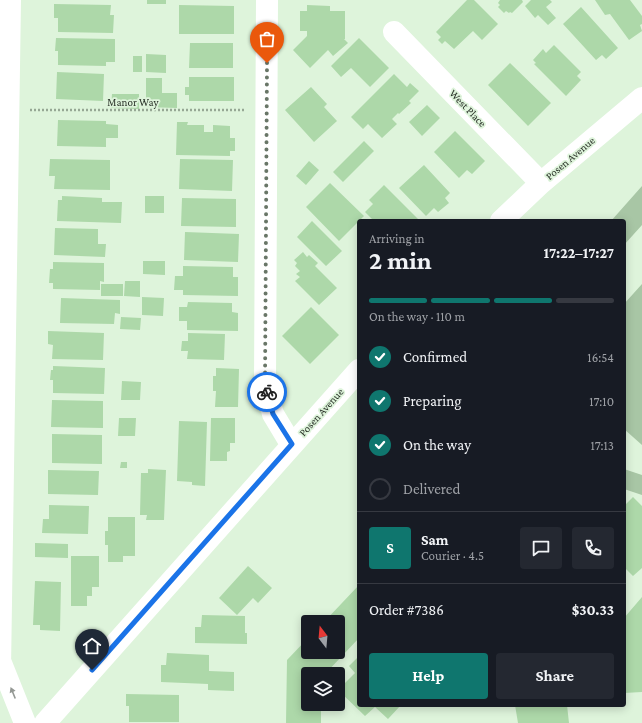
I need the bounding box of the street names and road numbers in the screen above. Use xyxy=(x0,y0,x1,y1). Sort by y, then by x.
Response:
street label: West Place xyxy=(447,87,489,129)
street label: Manor Way xyxy=(107,96,160,109)
street label: Posen Avenue xyxy=(543,134,597,182)
street label: Posen Avenue xyxy=(296,385,346,438)

